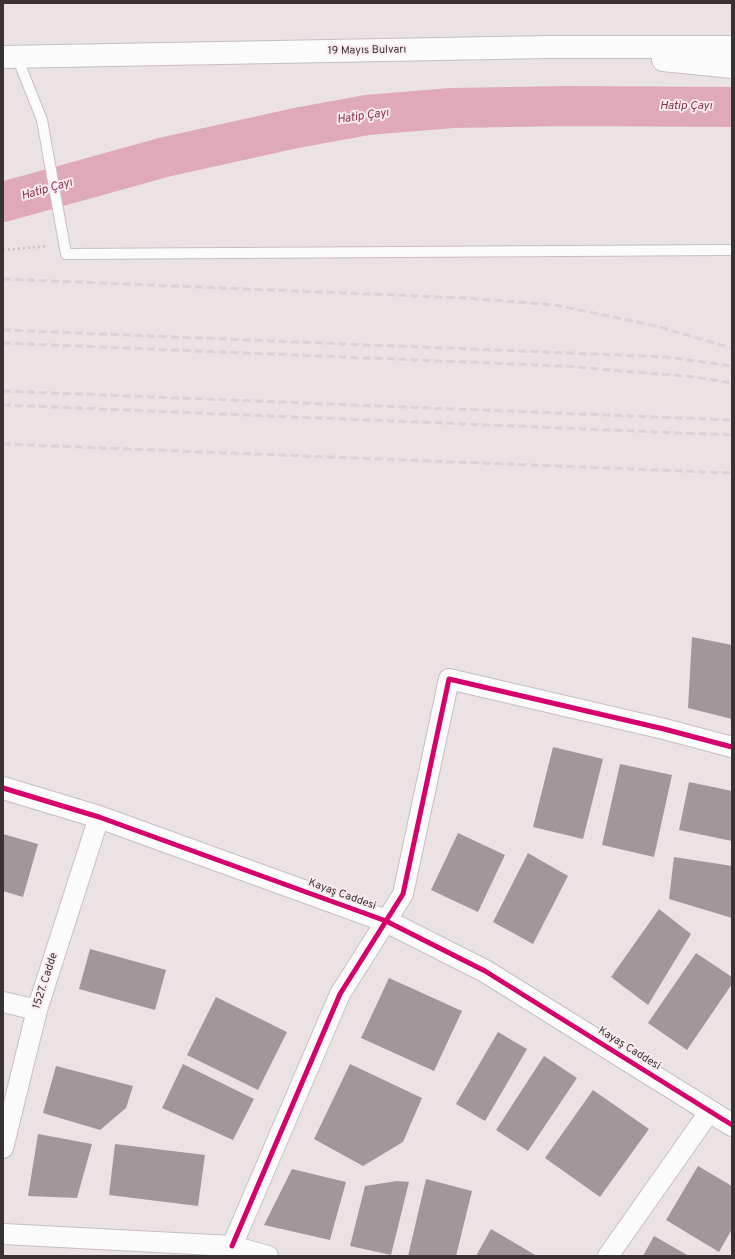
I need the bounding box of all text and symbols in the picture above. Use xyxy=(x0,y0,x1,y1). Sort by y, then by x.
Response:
street label: 19 Mayıs Bulvarı xyxy=(328,44,406,58)
water label: Hatip Çayı xyxy=(660,100,712,114)
water label: Hatip Çayı xyxy=(336,106,390,128)
water label: Hatip Çayı xyxy=(20,176,74,204)
street label: Kayaş Caddesi xyxy=(306,877,378,913)
street label: 1527. Cadde xyxy=(31,951,61,1011)
street label: Kayaş Caddesi xyxy=(595,1025,663,1073)

